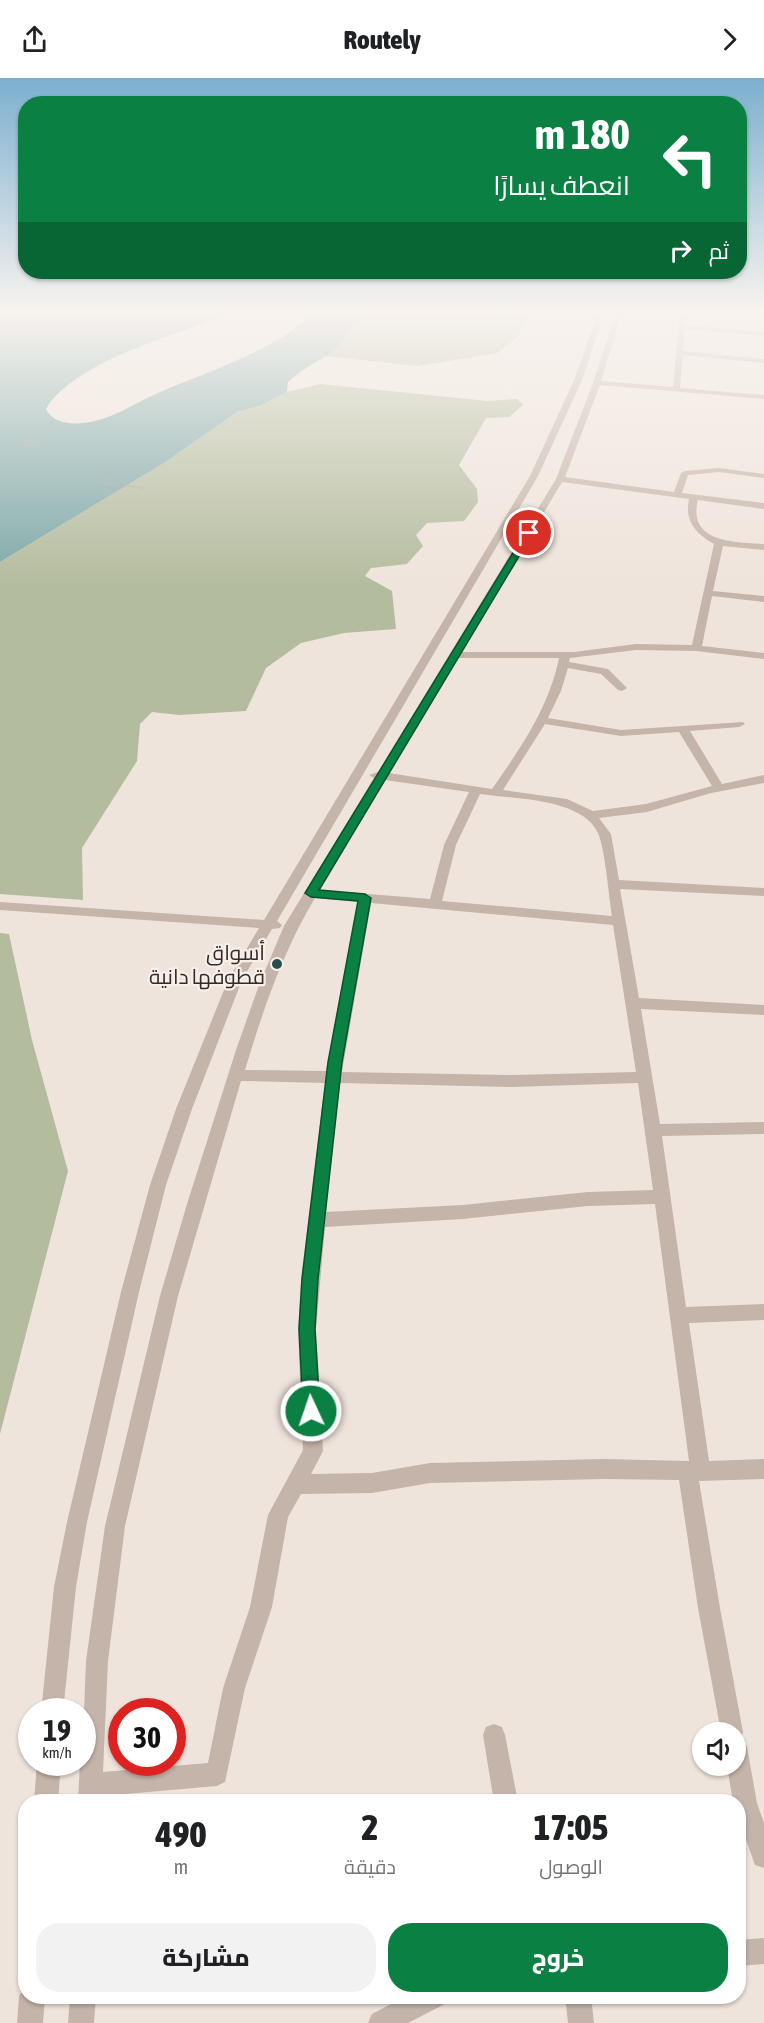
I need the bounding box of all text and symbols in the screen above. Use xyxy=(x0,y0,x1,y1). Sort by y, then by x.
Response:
icon: share xyxy=(18,23,51,56)
icon: forward xyxy=(713,23,746,56)
text: Routely xyxy=(344,24,421,55)
text: 180 m xyxy=(535,110,630,158)
icon: left xyxy=(651,120,729,198)
text: انعطف يسارًا xyxy=(493,170,630,201)
icon: right xyxy=(664,234,697,267)
text: ثم xyxy=(709,238,729,264)
pin xyxy=(503,507,554,558)
icon: arrive xyxy=(512,516,545,549)
place label: أسواق قطوفها دانية xyxy=(149,940,265,990)
marker: أسواق قطوفها دانية xyxy=(270,957,284,971)
position arrow xyxy=(279,1379,343,1443)
speed limit sign: 30 xyxy=(108,1698,186,1776)
text: 19 xyxy=(43,1713,71,1747)
map controls xyxy=(692,1722,746,1776)
button: sound xyxy=(692,1722,746,1776)
text: km/h xyxy=(42,1744,72,1761)
text: 2 xyxy=(362,1806,378,1848)
text: 17:05 xyxy=(534,1806,608,1848)
text: 490 xyxy=(156,1813,206,1855)
text: m xyxy=(174,1855,188,1878)
text: دقيقة xyxy=(344,1855,396,1878)
text: الوصول xyxy=(539,1855,603,1878)
button: مشاركة xyxy=(36,1923,376,1992)
button: خروج xyxy=(388,1923,728,1992)

